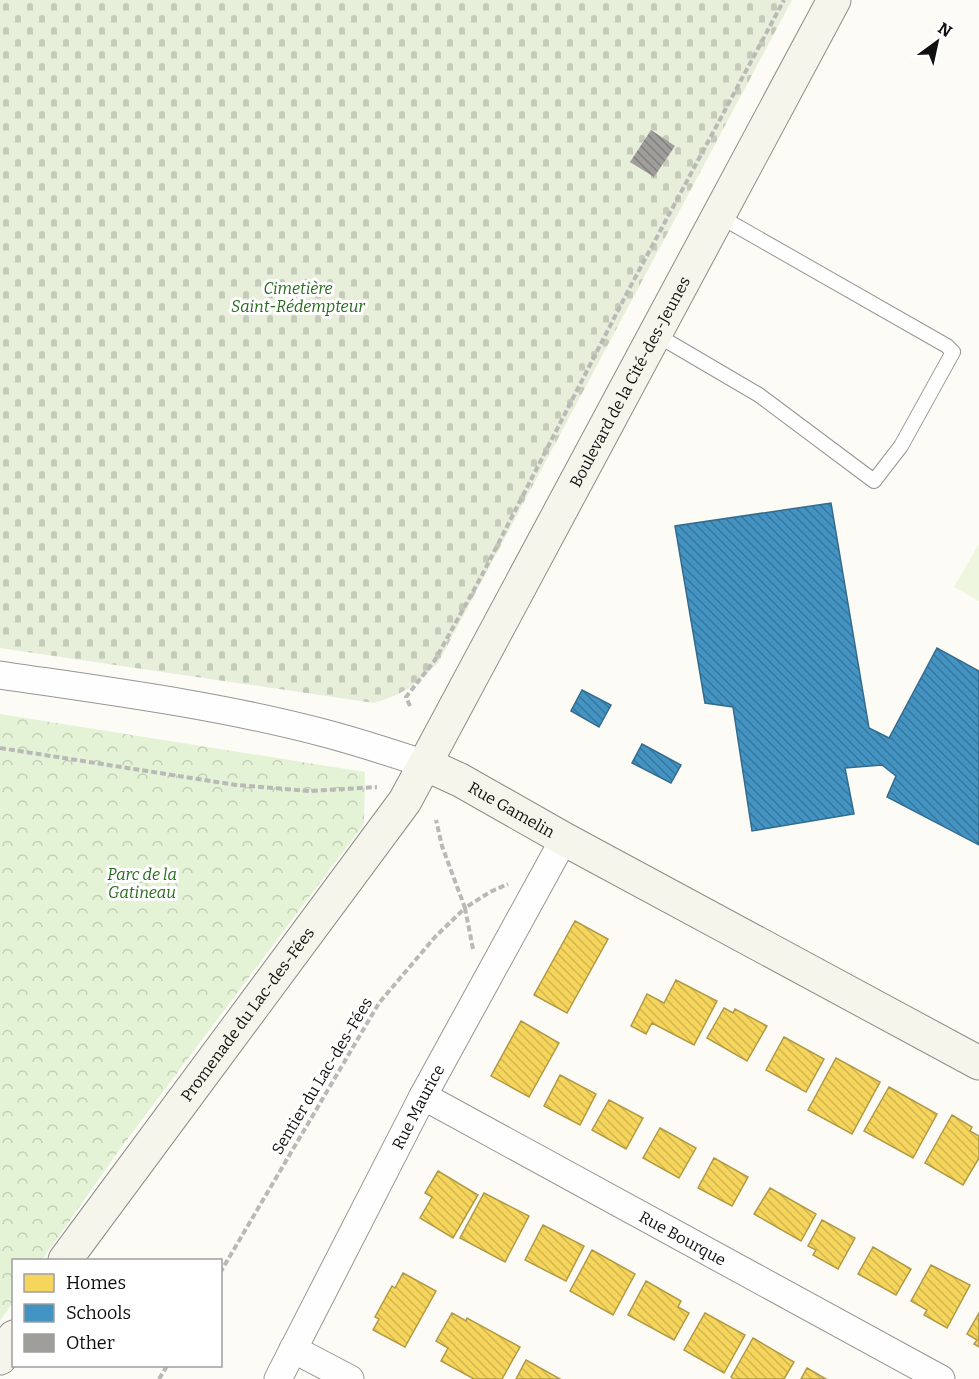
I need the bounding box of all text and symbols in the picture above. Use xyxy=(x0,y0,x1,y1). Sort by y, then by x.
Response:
north arrow xyxy=(907,12,967,72)
text: N xyxy=(935,19,955,41)
street label: Boulevard de la Cité-des-Jeunes xyxy=(565,273,694,490)
park label: Cimetière Saint-Rédempteur xyxy=(231,279,366,316)
street label: Rue Gamelin xyxy=(465,777,558,841)
park label: Parc de la Gatineau xyxy=(107,865,177,902)
street label: Promenade du Lac-des-Fées xyxy=(177,923,318,1105)
street label: Sentier du Lac-des-Fées xyxy=(268,994,376,1158)
street label: Rue Maurice xyxy=(388,1061,448,1152)
street label: Rue Bourque xyxy=(636,1207,729,1269)
legend xyxy=(12,1259,222,1367)
text: Homes xyxy=(66,1272,126,1294)
text: Schools xyxy=(66,1302,131,1324)
text: Other xyxy=(66,1332,115,1354)

